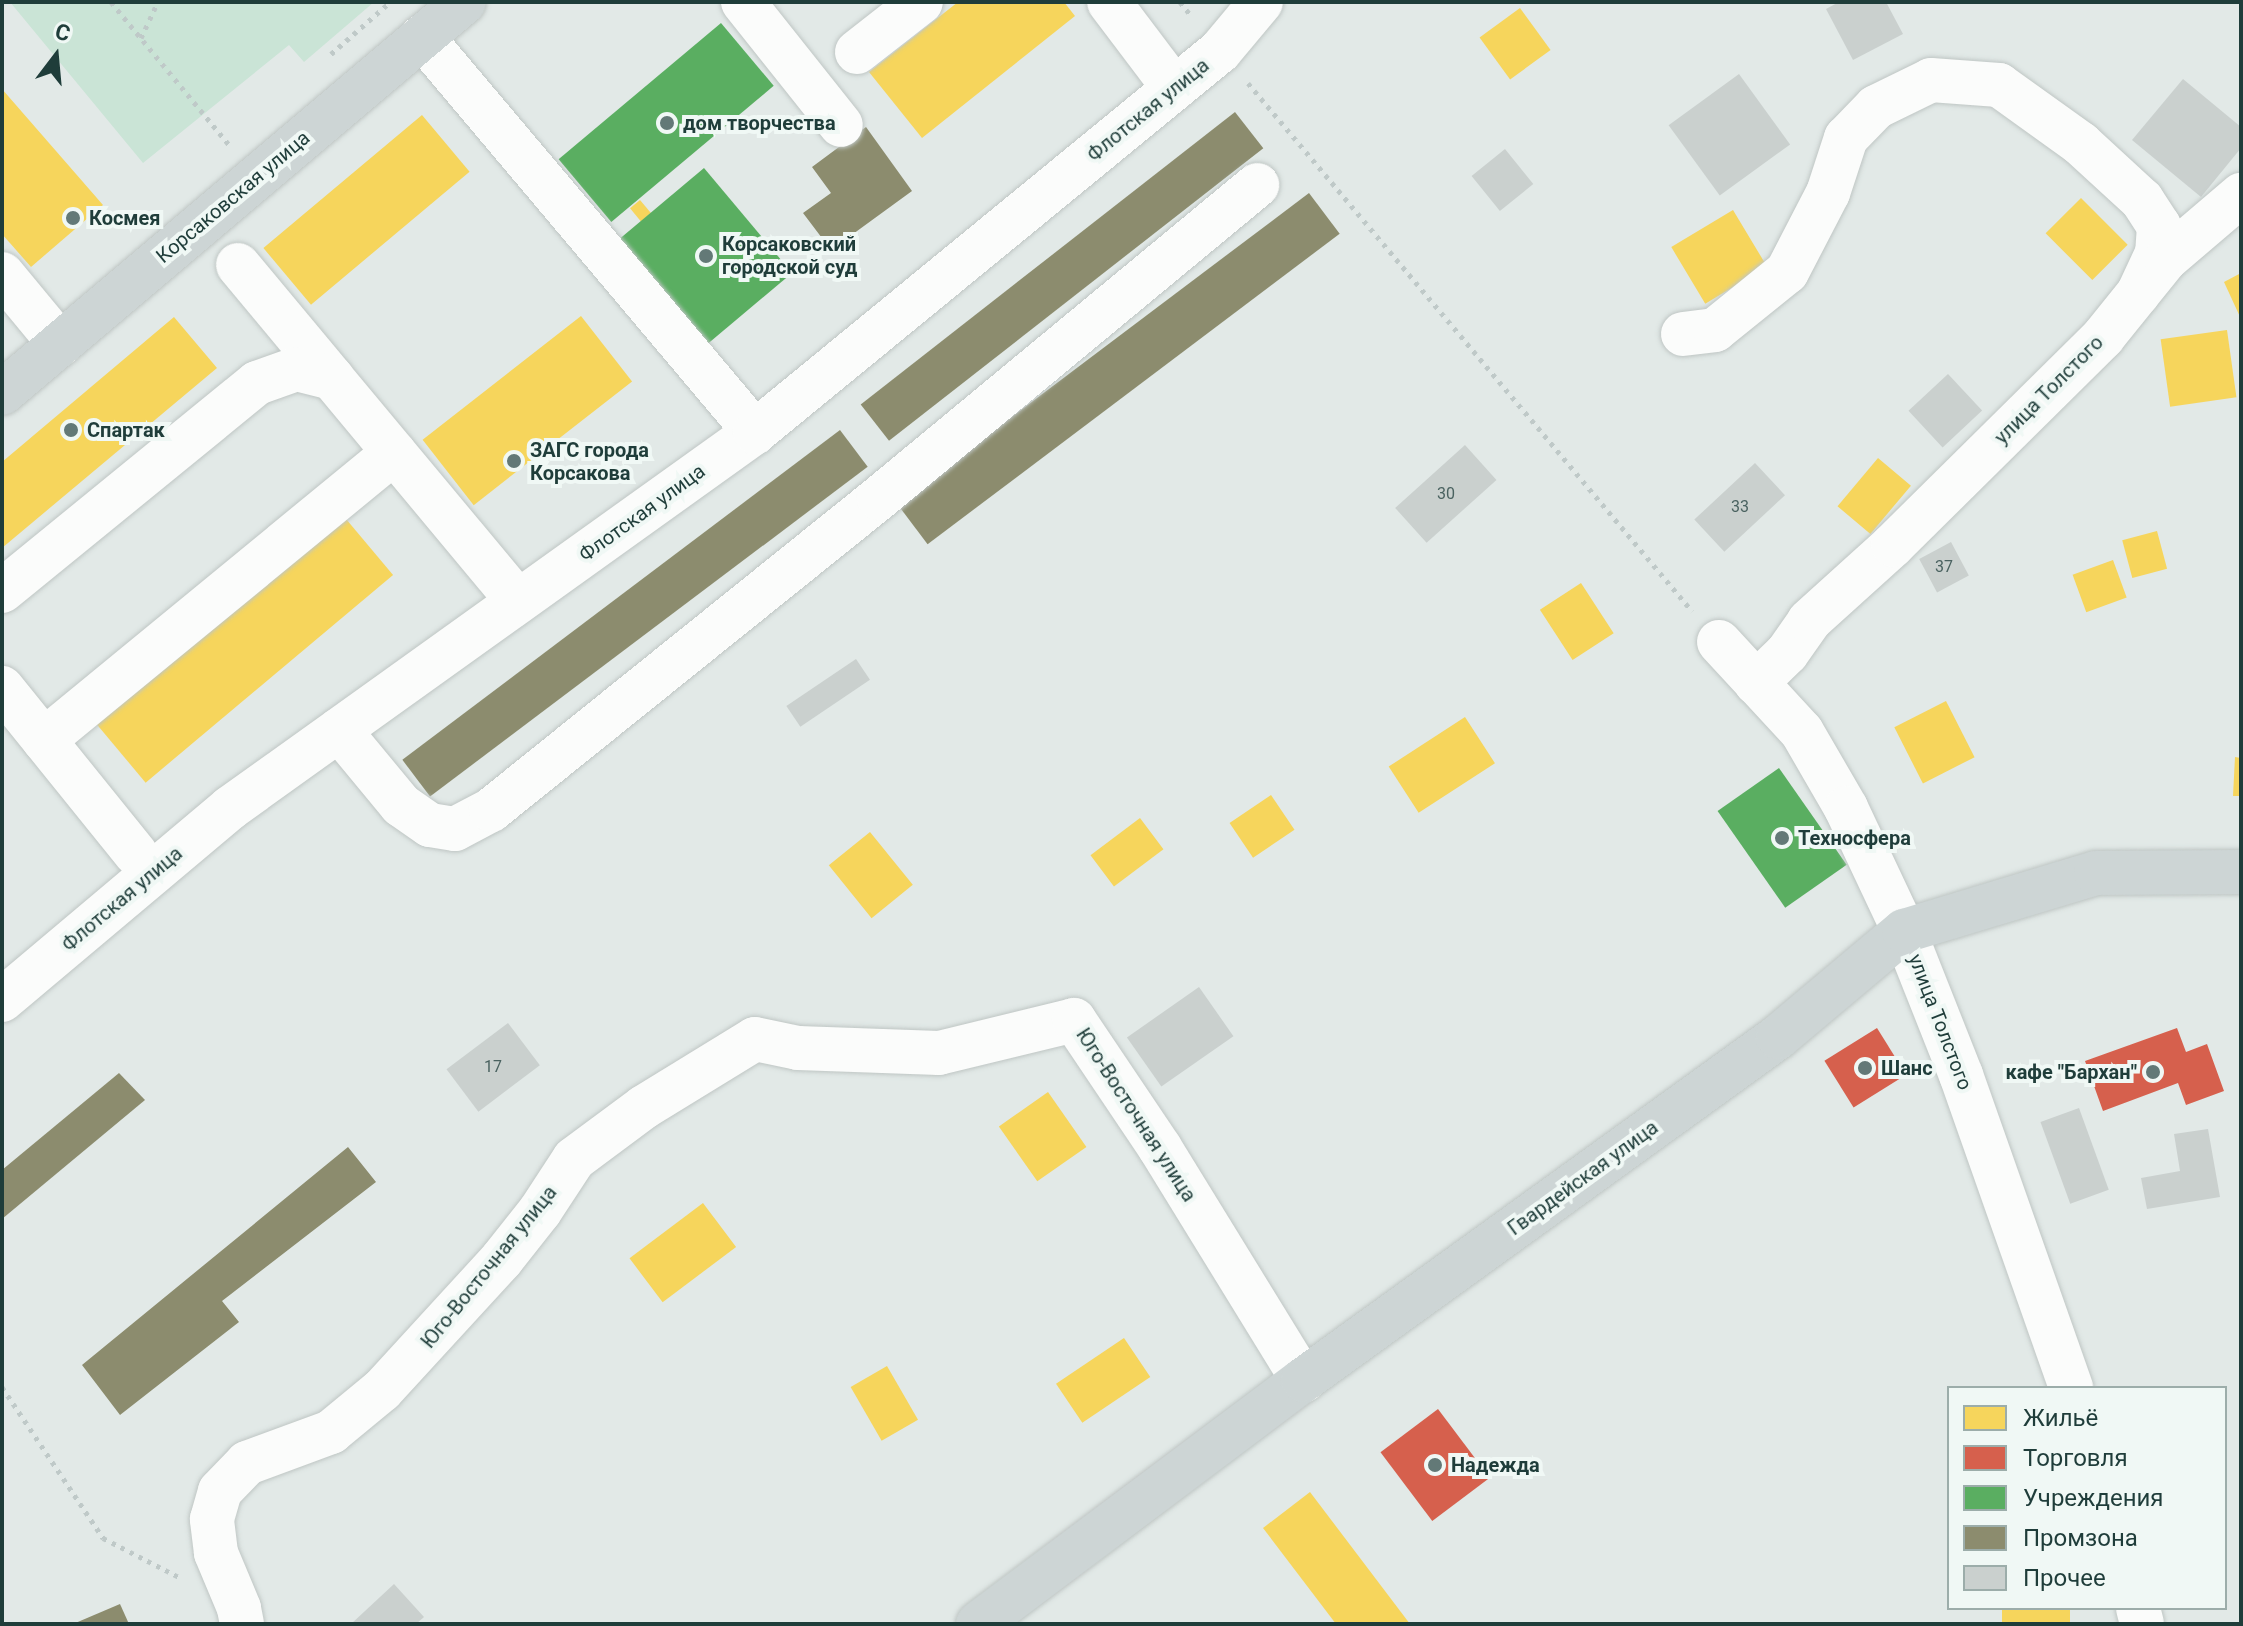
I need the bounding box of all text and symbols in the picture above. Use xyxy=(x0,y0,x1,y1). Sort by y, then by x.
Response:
north arrow xyxy=(16,16,96,96)
text: С xyxy=(52,18,73,46)
street label: Флотская улица xyxy=(1082,53,1214,167)
place label: дом творчества xyxy=(683,111,836,135)
marker: дом творчества xyxy=(658,114,676,132)
street label: Корсаковская улица xyxy=(151,126,315,268)
place label: Космея xyxy=(89,206,161,230)
marker: Космея xyxy=(64,209,82,227)
place label: Корсаковский городской суд xyxy=(722,232,857,279)
marker: Корсаковский городской суд xyxy=(697,247,715,265)
street label: улица Толстого xyxy=(1989,330,2109,450)
place label: Спартак xyxy=(87,418,165,442)
marker: Спартак xyxy=(62,421,80,439)
place label: ЗАГС города Корсакова xyxy=(530,438,649,485)
marker: ЗАГС города Корсакова xyxy=(505,452,523,470)
street label: Флотская улица xyxy=(574,459,710,567)
house number: 30 xyxy=(1437,484,1455,504)
house number: 33 xyxy=(1731,497,1749,517)
house number: 37 xyxy=(1935,557,1953,577)
place label: Техносфера xyxy=(1798,826,1911,850)
marker: Техносфера xyxy=(1773,829,1791,847)
street label: Флотская улица xyxy=(57,842,187,956)
street label: улица Толстого xyxy=(1903,950,1977,1094)
street label: Юго-Восточная улица xyxy=(1071,1024,1201,1206)
place label: Шанс xyxy=(1881,1056,1933,1080)
house number: 17 xyxy=(484,1057,502,1077)
marker: Шанс xyxy=(1856,1059,1874,1077)
place label: кафе "Бархан" xyxy=(2005,1060,2137,1084)
marker: кафе "Бархан" xyxy=(2144,1063,2162,1081)
street label: Гвардейская улица xyxy=(1503,1115,1663,1241)
street label: Юго-Восточная улица xyxy=(416,1181,562,1353)
legend xyxy=(1947,1386,2227,1610)
text: Жильё xyxy=(2023,1404,2098,1432)
text: Торговля xyxy=(2023,1444,2128,1472)
place label: Надежда xyxy=(1451,1453,1540,1477)
marker: Надежда xyxy=(1426,1456,1444,1474)
text: Учреждения xyxy=(2023,1484,2164,1512)
text: Промзона xyxy=(2023,1524,2138,1552)
text: Прочее xyxy=(2023,1564,2106,1592)

